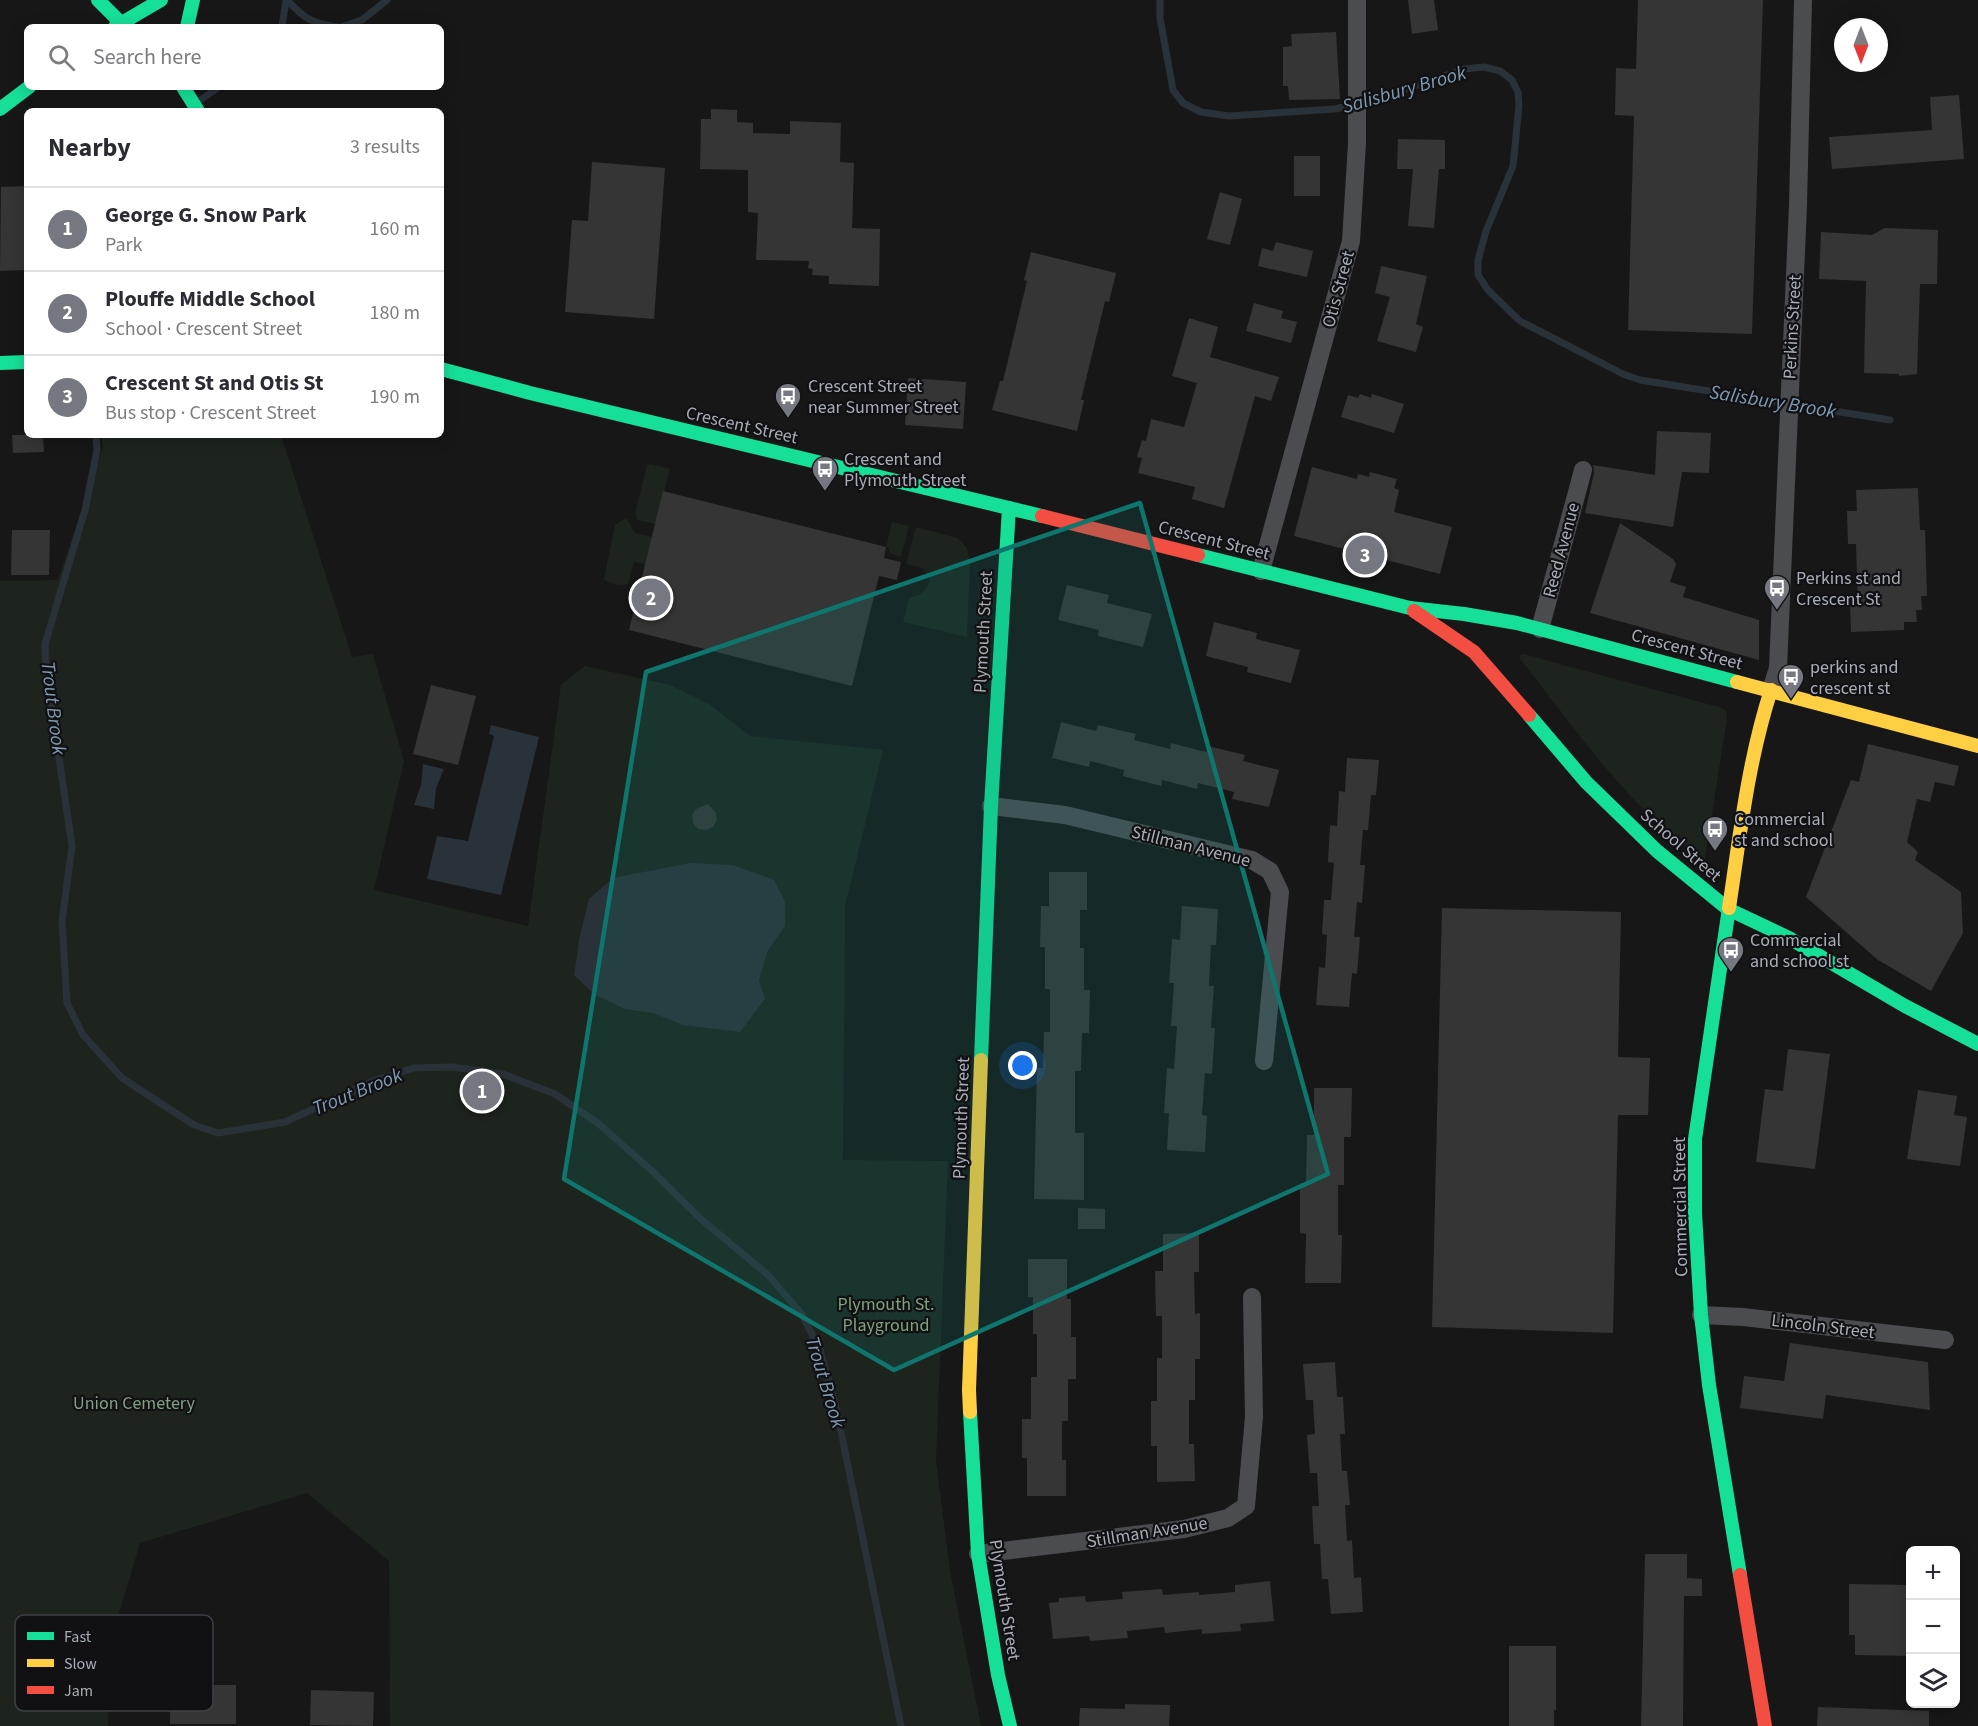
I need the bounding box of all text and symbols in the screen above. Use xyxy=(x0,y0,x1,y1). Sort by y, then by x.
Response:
north arrow xyxy=(1834,18,1888,72)
search box xyxy=(24,24,444,90)
icon: search xyxy=(45,41,78,74)
text: Search here xyxy=(93,41,201,73)
water label: Salisbury Brook xyxy=(1339,59,1470,121)
text: Nearby xyxy=(48,129,131,166)
text: 3 results xyxy=(350,133,420,161)
text: George G. Snow Park xyxy=(105,199,306,231)
text: 1 xyxy=(62,215,73,243)
text: 160 m xyxy=(370,215,420,243)
text: Park xyxy=(105,231,142,259)
street label: Otis Street xyxy=(1316,248,1361,330)
street label: Perkins Street xyxy=(1777,274,1808,380)
text: Plouffe Middle School xyxy=(105,283,315,315)
text: 2 xyxy=(62,299,73,327)
text: 180 m xyxy=(370,299,420,327)
text: School · Crescent Street xyxy=(105,315,302,343)
text: Crescent St and Otis St xyxy=(105,367,323,399)
place label: Crescent Street near Summer Street xyxy=(808,374,959,420)
water label: Salisbury Brook xyxy=(1708,378,1839,426)
bus stop icon: Crescent Street near Summer Street xyxy=(773,381,803,419)
text: 3 xyxy=(62,383,73,411)
text: 190 m xyxy=(370,383,420,411)
text: Bus stop · Crescent Street xyxy=(105,399,316,427)
street label: Crescent Street xyxy=(683,400,800,451)
place label: Crescent and Plymouth Street xyxy=(844,447,966,493)
bus stop icon: Crescent and Plymouth Street xyxy=(810,454,840,492)
street label: Reed Avenue xyxy=(1537,500,1586,600)
street label: Crescent Street xyxy=(1155,515,1272,566)
pin: 3 xyxy=(1346,532,1384,578)
place label: Perkins st and Crescent St xyxy=(1796,566,1901,612)
street label: Plymouth Street xyxy=(968,570,999,694)
bus stop icon: Perkins st and Crescent St xyxy=(1762,573,1792,611)
pin: 2 xyxy=(632,576,670,620)
street label: Crescent Street xyxy=(1628,623,1745,676)
place label: perkins and crescent st xyxy=(1810,655,1898,701)
water label: Trout Brook xyxy=(33,659,73,757)
bus stop icon: perkins and crescent st xyxy=(1776,662,1806,700)
street label: School Street xyxy=(1635,803,1727,888)
place label: Commercial st and school xyxy=(1734,807,1833,853)
bus stop icon: Commercial st and school xyxy=(1700,814,1730,852)
street label: Stillman Avenue xyxy=(1129,820,1253,873)
place label: Commercial and school st xyxy=(1750,928,1849,974)
bus stop icon: Commercial and school st xyxy=(1716,935,1746,973)
your location xyxy=(1008,1051,1037,1080)
street label: Plymouth Street xyxy=(947,1057,976,1180)
water label: Trout Brook xyxy=(308,1061,407,1123)
pin: 1 xyxy=(462,1068,502,1114)
street label: Commercial Street xyxy=(1667,1137,1694,1277)
park label: Plymouth St. Playground xyxy=(838,1292,935,1338)
street label: Lincoln Street xyxy=(1770,1308,1876,1345)
water label: Trout Brook xyxy=(798,1333,852,1432)
park label: Union Cemetery xyxy=(73,1391,196,1416)
street label: Stillman Avenue xyxy=(1085,1511,1209,1554)
street label: Plymouth Street xyxy=(983,1538,1026,1662)
map controls xyxy=(1906,1546,1960,1708)
button: + xyxy=(1906,1546,1960,1600)
button: − xyxy=(1906,1600,1960,1654)
legend xyxy=(15,1615,213,1711)
text: Fast xyxy=(64,1626,92,1648)
text: Slow xyxy=(64,1653,97,1675)
button: layers xyxy=(1906,1654,1960,1708)
text: Jam xyxy=(64,1680,93,1702)

